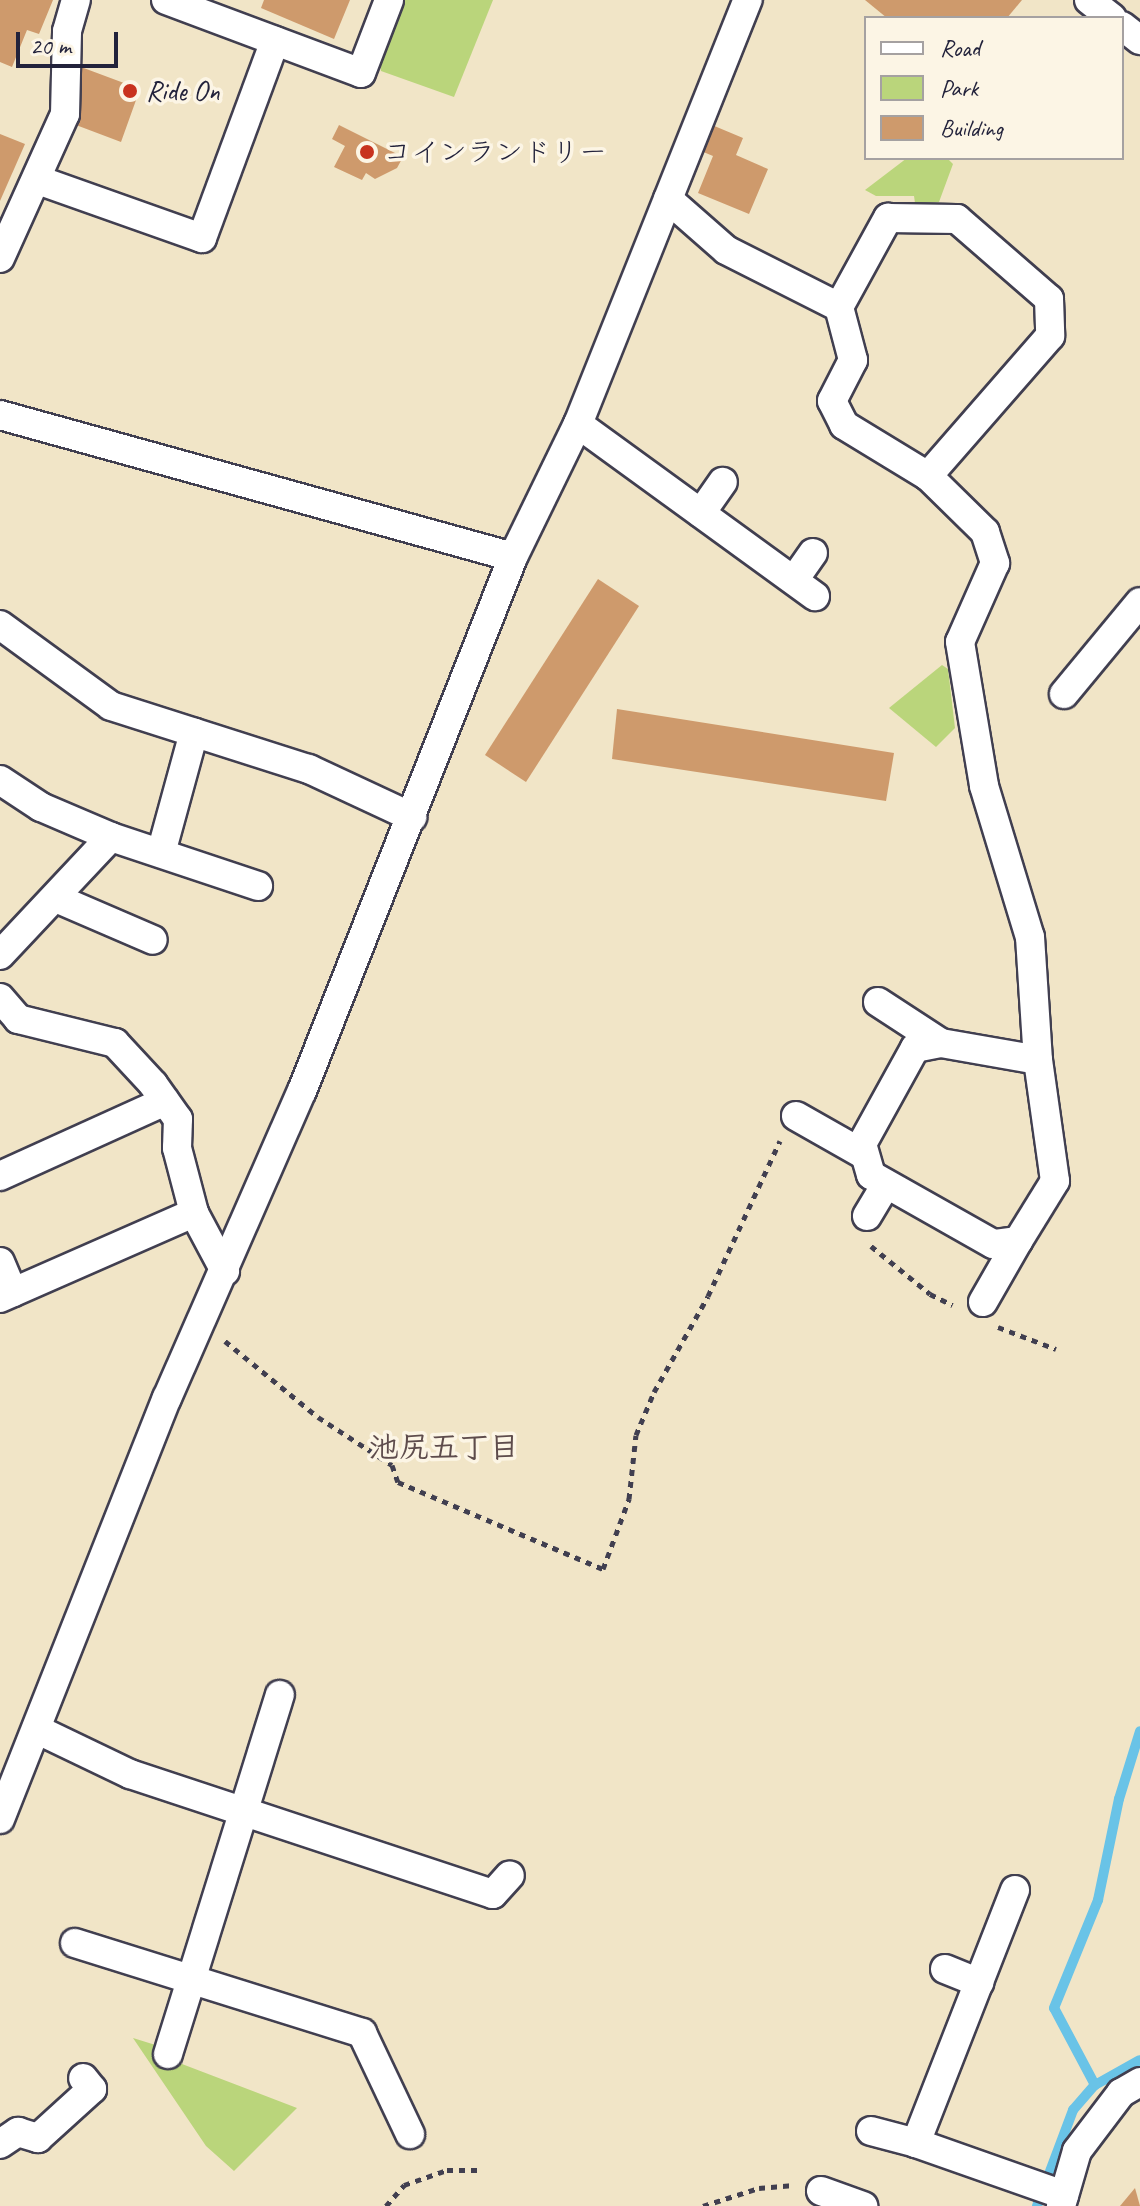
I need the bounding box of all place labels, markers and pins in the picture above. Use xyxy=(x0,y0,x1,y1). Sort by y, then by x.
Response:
place label: Ride On xyxy=(146,74,220,108)
marker: Ride On xyxy=(121,82,139,100)
place label: コインランドリー xyxy=(383,135,607,169)
marker: コインランドリー xyxy=(358,143,376,161)

